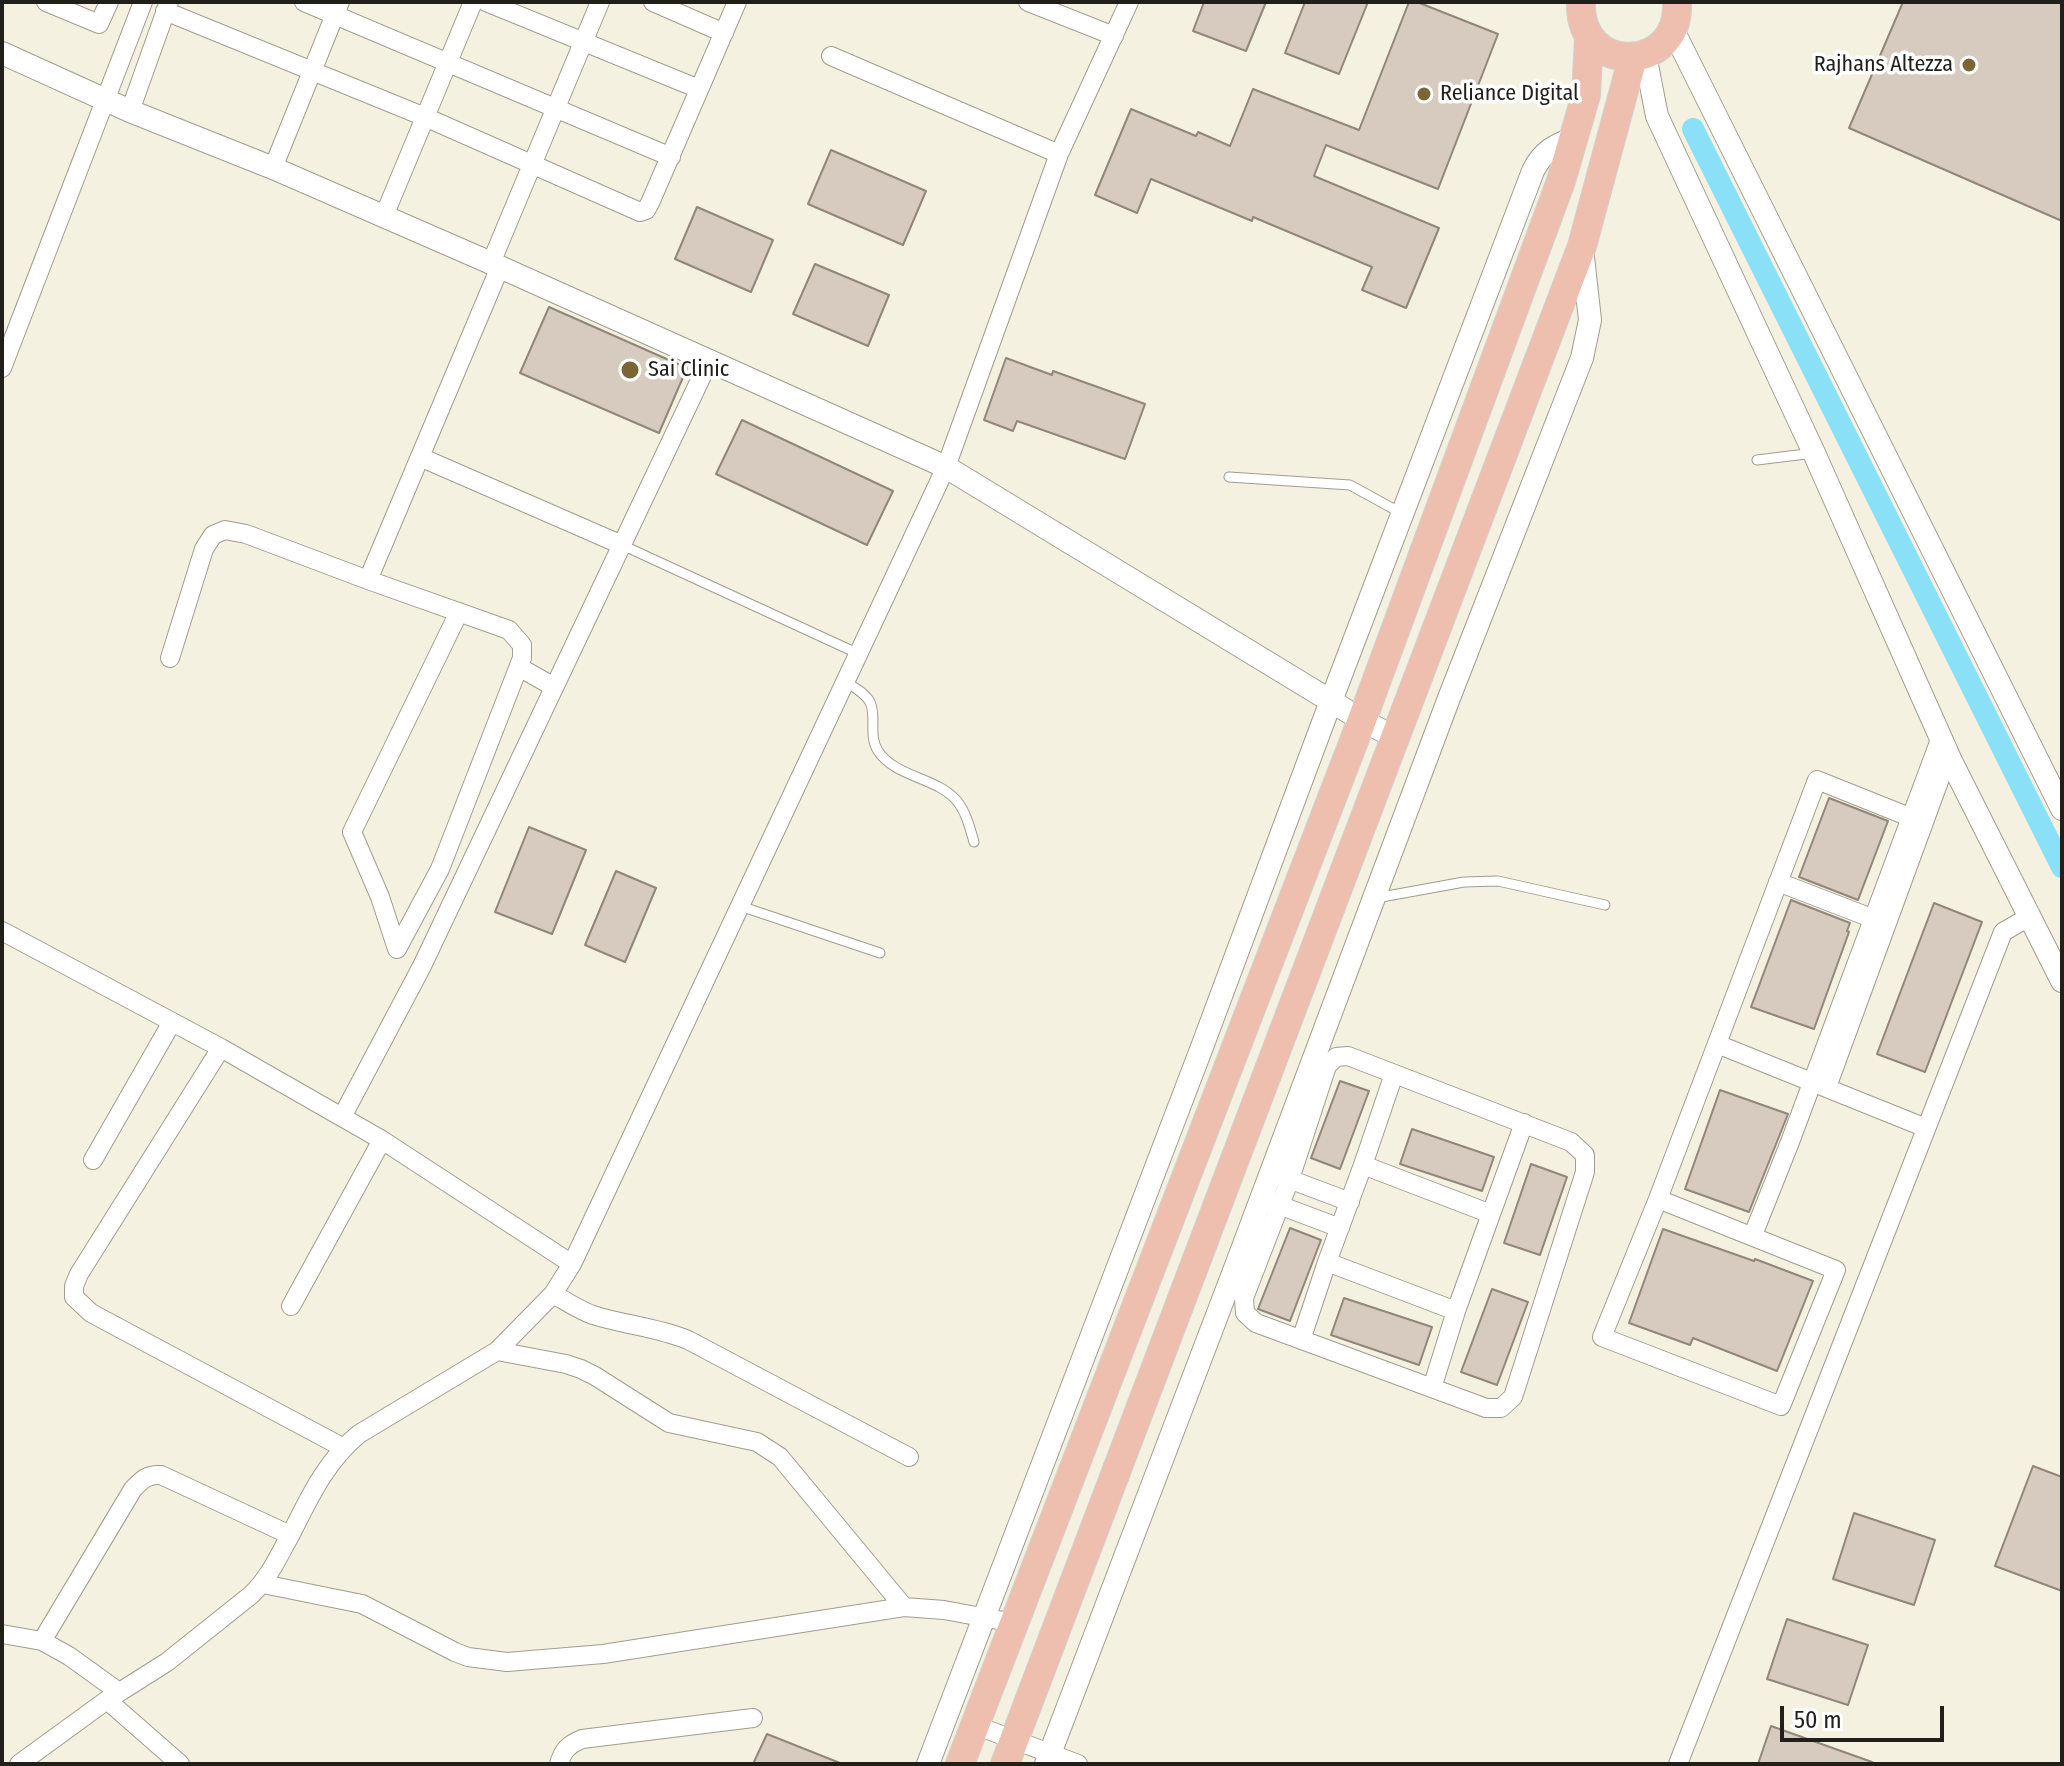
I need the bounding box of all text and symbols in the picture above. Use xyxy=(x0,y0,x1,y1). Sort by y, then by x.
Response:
place label: Rajhans Altezza xyxy=(1814,52,1953,78)
marker: Rajhans Altezza xyxy=(1960,56,1978,74)
place label: Reliance Digital xyxy=(1440,81,1579,107)
marker: Reliance Digital xyxy=(1415,85,1433,103)
place label: Sai Clinic xyxy=(648,357,729,383)
marker: Sai Clinic xyxy=(619,359,641,381)
scale bar xyxy=(1784,1690,1948,1740)
text: 50 m xyxy=(1794,1706,1842,1734)

